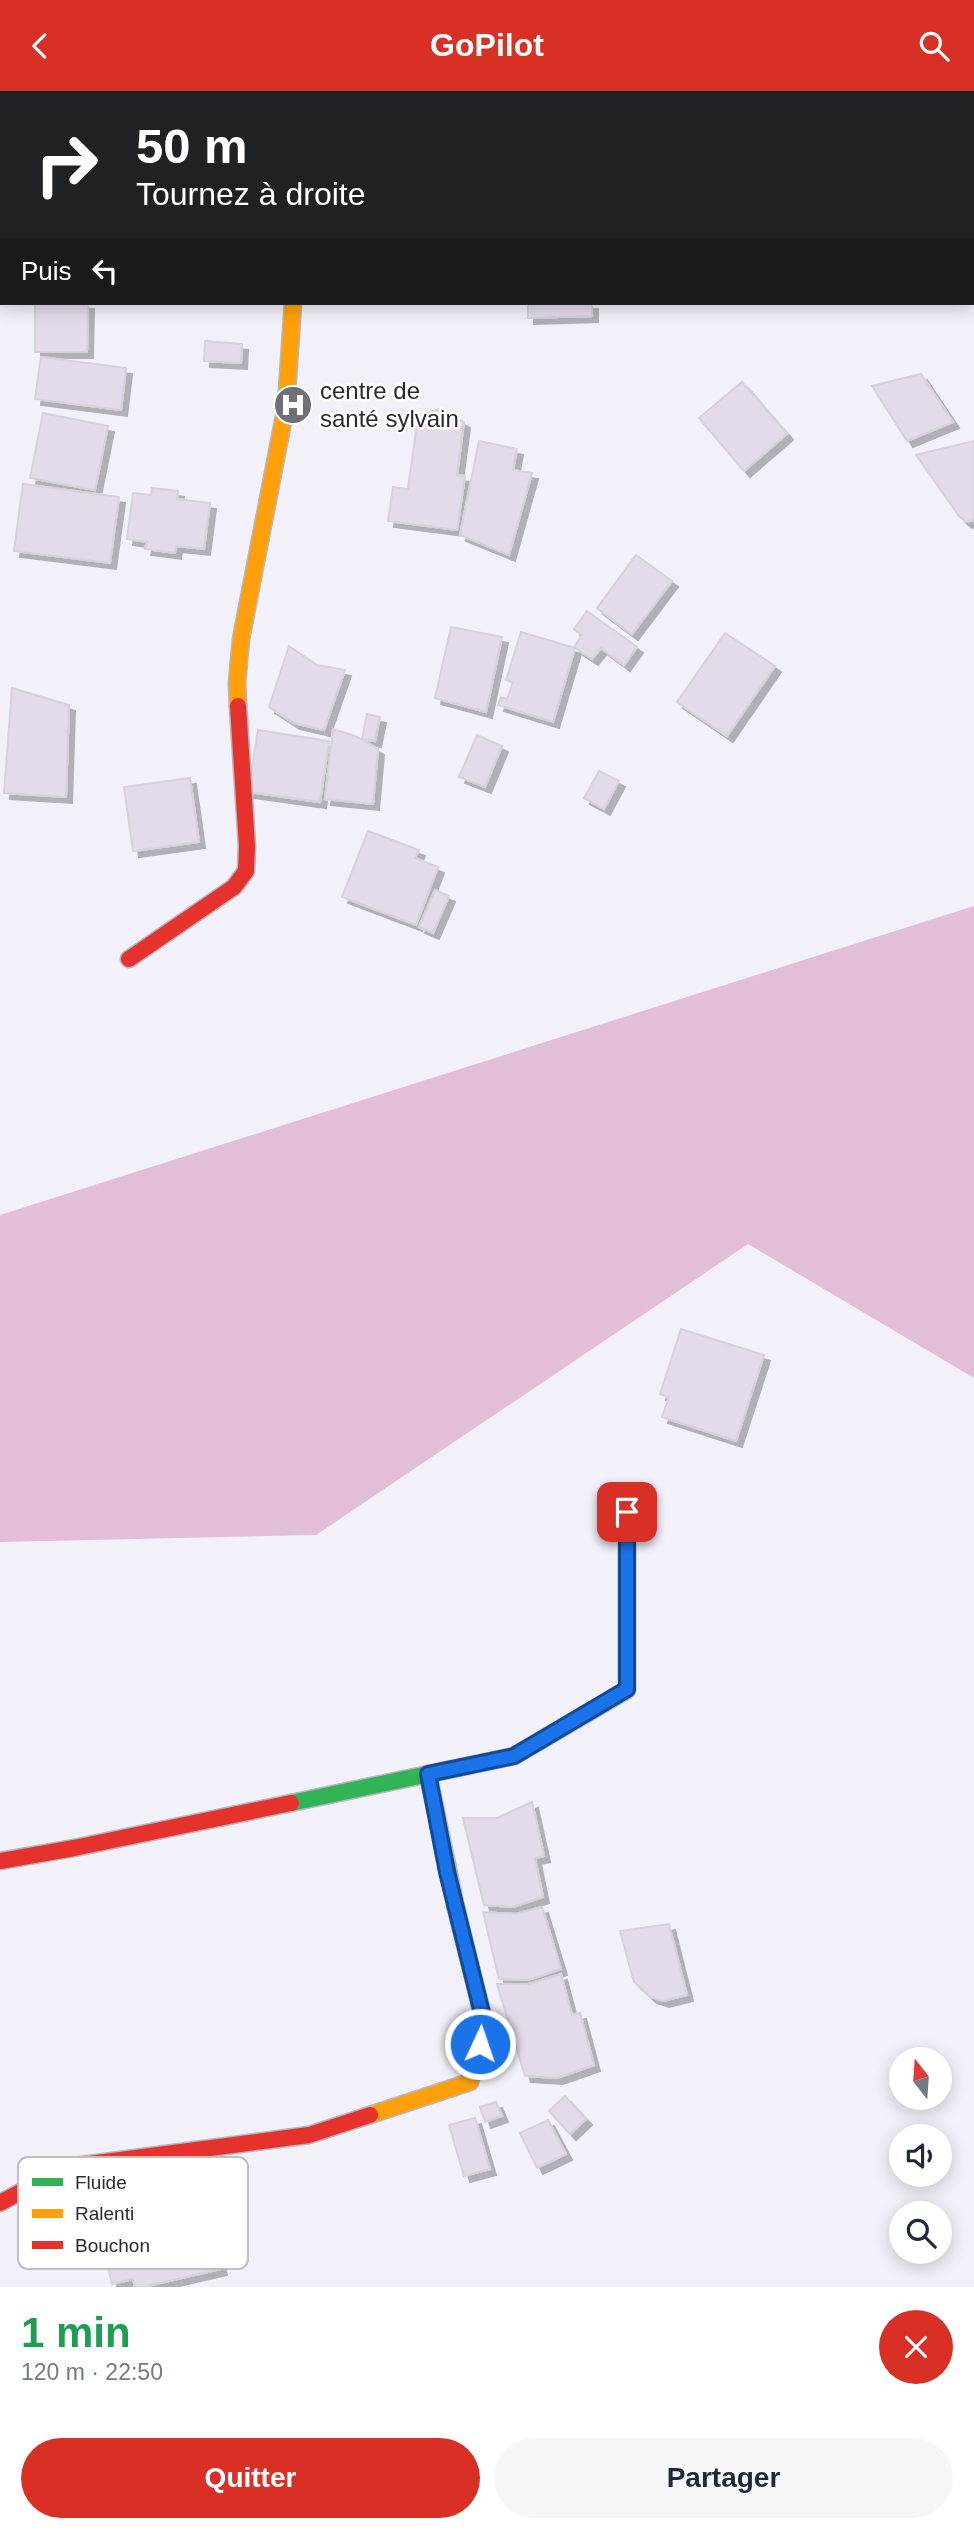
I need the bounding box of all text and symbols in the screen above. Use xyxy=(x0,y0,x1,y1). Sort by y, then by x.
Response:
icon: back xyxy=(21,27,59,65)
text: GoPilot xyxy=(430,27,544,63)
icon: search xyxy=(915,27,953,65)
icon: right xyxy=(21,119,112,210)
text: 50 m xyxy=(136,119,248,173)
text: Tournez à droite xyxy=(136,176,365,212)
icon: left xyxy=(86,252,124,290)
text: Puis xyxy=(21,256,72,286)
place label: centre de santé sylvain xyxy=(320,377,459,432)
hospital icon: centre de santé sylvain xyxy=(272,384,314,426)
pin xyxy=(597,1482,657,1542)
icon: arrive xyxy=(608,1493,646,1531)
position arrow xyxy=(443,2007,517,2081)
north arrow xyxy=(889,2047,952,2111)
map controls xyxy=(889,2047,952,2264)
button: sound xyxy=(889,2124,952,2187)
legend xyxy=(18,2157,248,2269)
text: Fluide xyxy=(75,2172,127,2193)
button: search xyxy=(889,2201,952,2264)
text: Ralenti xyxy=(75,2203,134,2224)
text: Bouchon xyxy=(75,2235,150,2256)
text: 1 min xyxy=(21,2309,131,2356)
button: close xyxy=(879,2310,953,2384)
text: 120 m · 22:50 xyxy=(21,2359,163,2385)
button: Quitter xyxy=(21,2438,480,2518)
button: Partager xyxy=(494,2438,953,2518)

